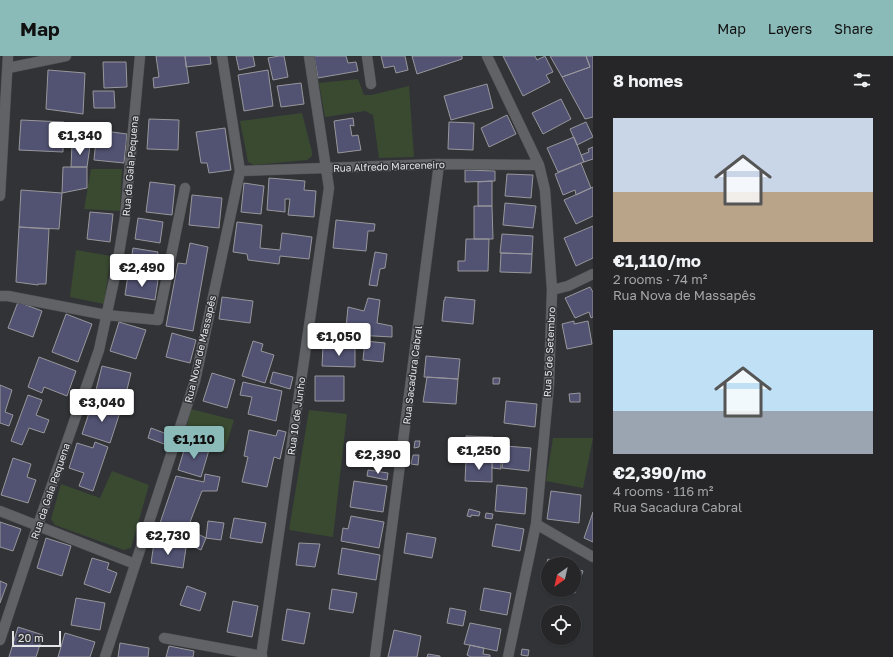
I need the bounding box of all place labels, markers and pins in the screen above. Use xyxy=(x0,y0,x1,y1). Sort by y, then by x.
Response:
pin: €1,340 xyxy=(47,122,113,156)
pin: €2,490 xyxy=(109,254,175,288)
pin: €1,050 xyxy=(306,323,372,357)
pin: €3,040 xyxy=(69,389,135,423)
pin: €1,110 xyxy=(161,426,227,460)
pin: €1,250 xyxy=(446,437,512,471)
pin: €2,390 xyxy=(345,441,411,475)
pin: €2,730 xyxy=(135,522,201,556)

